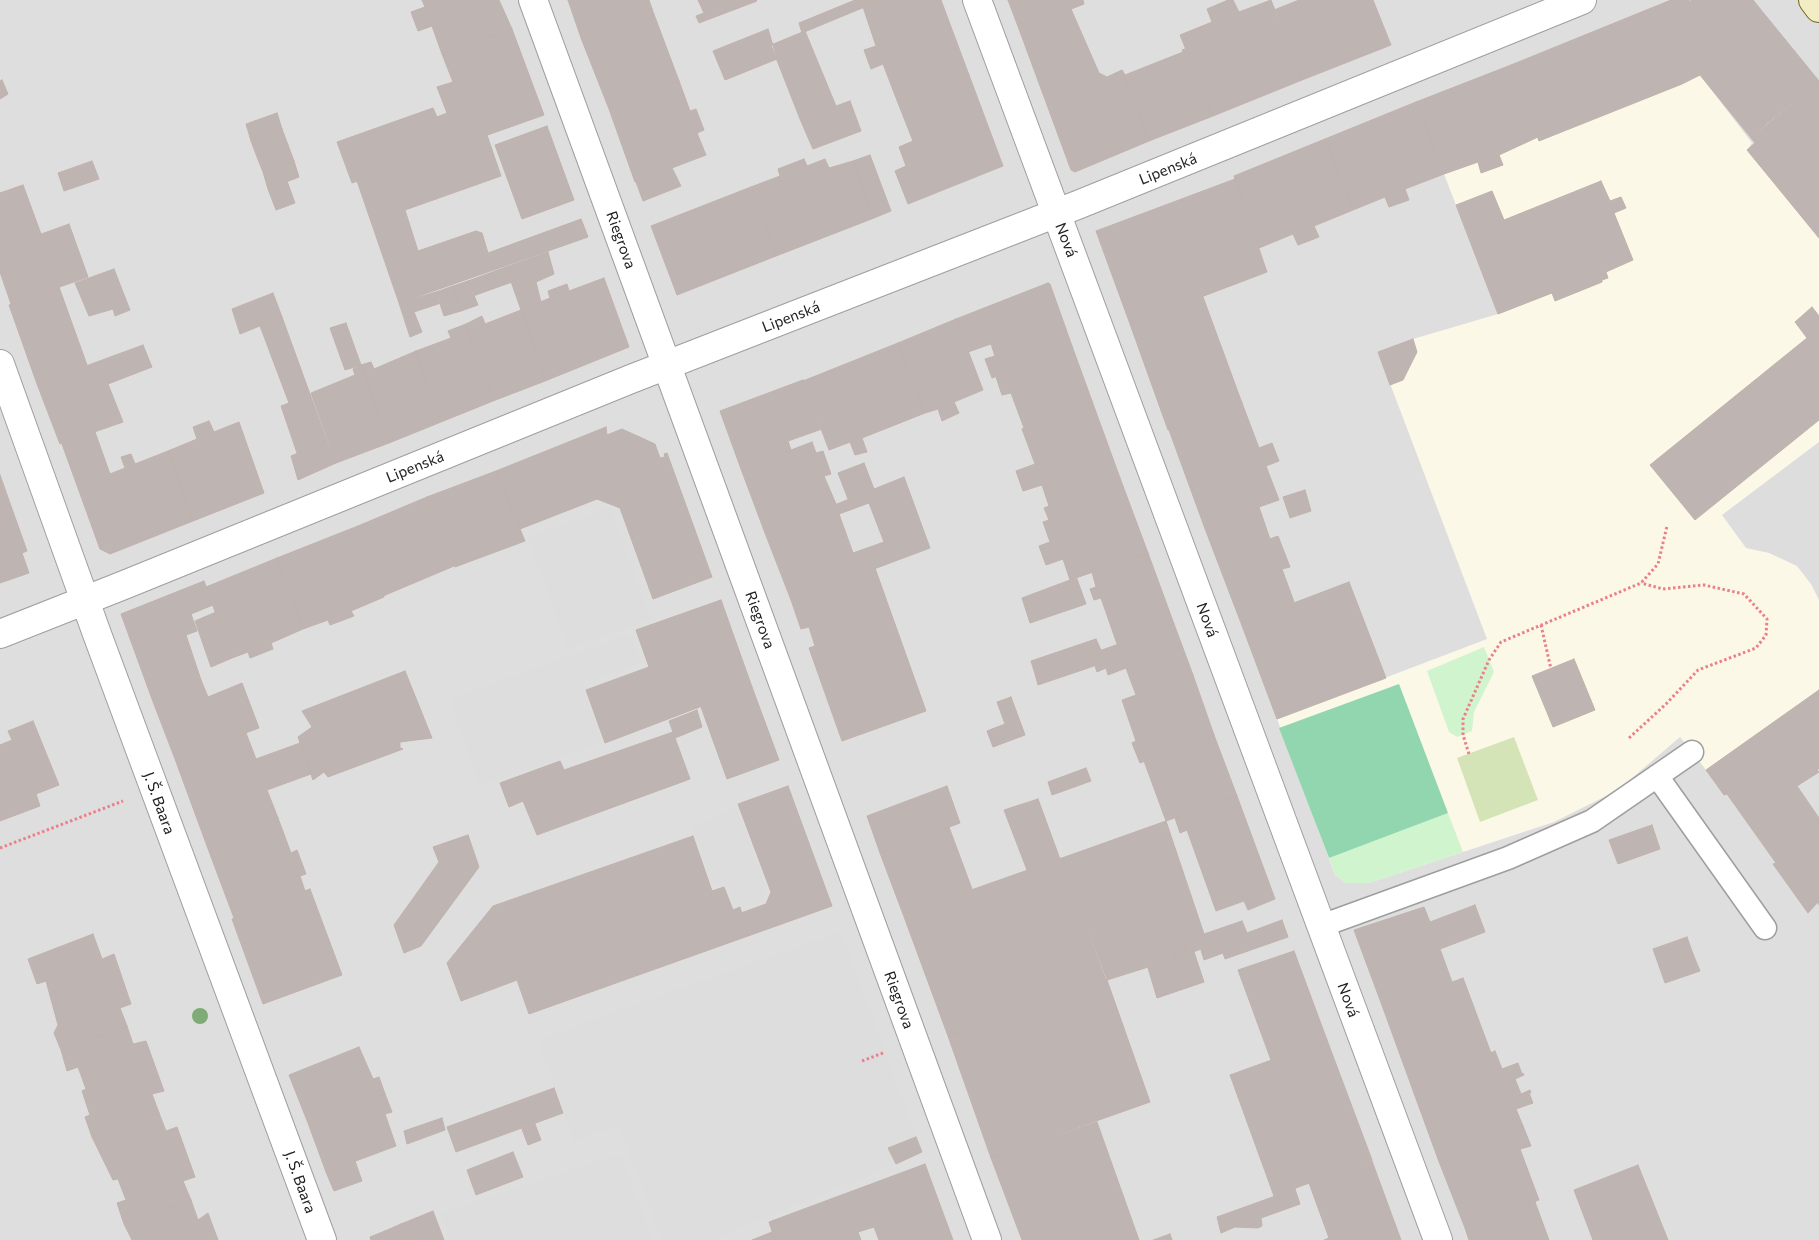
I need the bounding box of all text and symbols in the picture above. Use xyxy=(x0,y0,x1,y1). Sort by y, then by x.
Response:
street label: Lipenská xyxy=(1137,149,1199,189)
street label: Riegrova xyxy=(602,209,640,271)
street label: Nová xyxy=(1051,220,1081,260)
street label: Lipenská xyxy=(760,298,822,336)
street label: Lipenská xyxy=(384,447,446,487)
street label: Riegrova xyxy=(741,589,779,651)
street label: Nová xyxy=(1193,600,1221,640)
street label: J. Š. Baara xyxy=(139,769,179,837)
street label: Riegrova xyxy=(880,969,918,1031)
street label: Nová xyxy=(1334,980,1362,1020)
street label: J. Š. Baara xyxy=(280,1148,320,1216)

